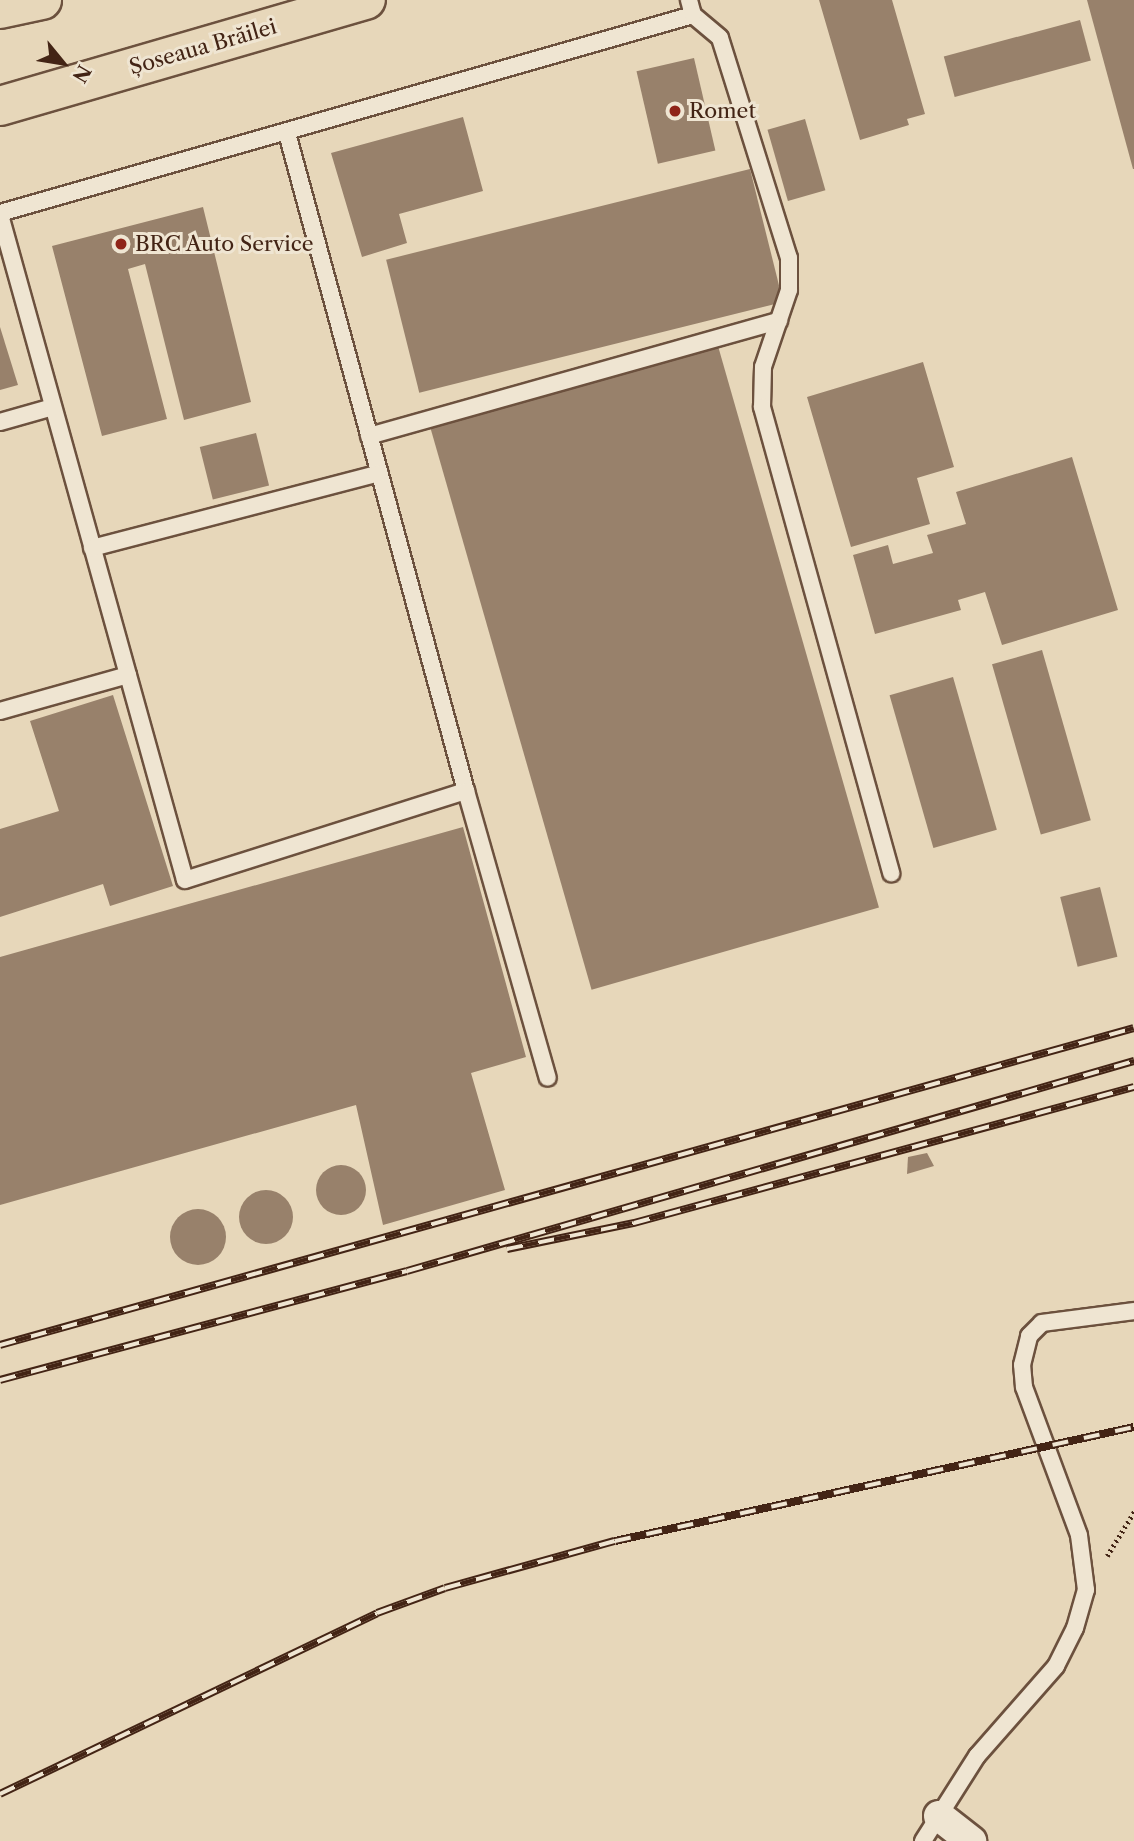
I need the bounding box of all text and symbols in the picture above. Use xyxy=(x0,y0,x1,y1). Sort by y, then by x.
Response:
street label: Șoseaua Brăilei xyxy=(126,14,280,80)
north arrow xyxy=(28,28,98,98)
text: N xyxy=(68,61,96,87)
place label: Romet xyxy=(689,98,756,124)
marker: Romet xyxy=(667,103,683,119)
place label: BRC Auto Service xyxy=(135,231,314,257)
marker: BRC Auto Service xyxy=(113,236,129,252)

